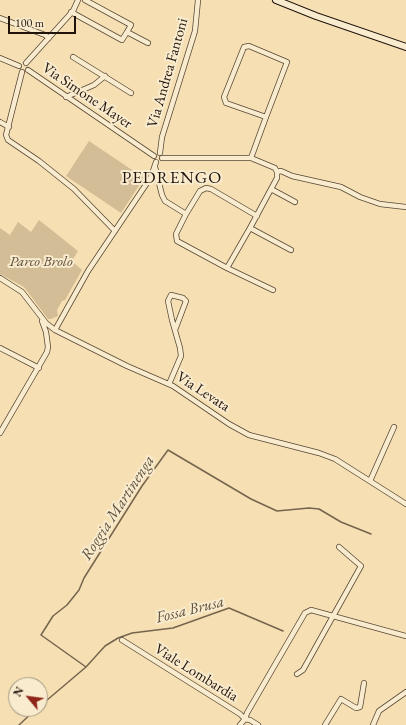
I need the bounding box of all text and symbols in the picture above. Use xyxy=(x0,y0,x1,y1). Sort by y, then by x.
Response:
scale bar xyxy=(10,8,78,34)
text: 100 m xyxy=(15,15,44,31)
street label: Via Andrea Fantoni xyxy=(144,16,192,130)
street label: Via Simone Mayer xyxy=(38,59,136,133)
district label: PEDRENGO xyxy=(122,168,222,188)
park label: Parco Brolo xyxy=(9,253,73,271)
street label: Via Levata xyxy=(173,368,233,416)
water label: Roggia Martinenga xyxy=(77,452,159,564)
water label: Fossa Brusa xyxy=(154,592,226,628)
street label: Viale Lombardia xyxy=(151,640,241,706)
north arrow xyxy=(8,677,48,717)
text: N xyxy=(10,684,27,699)

